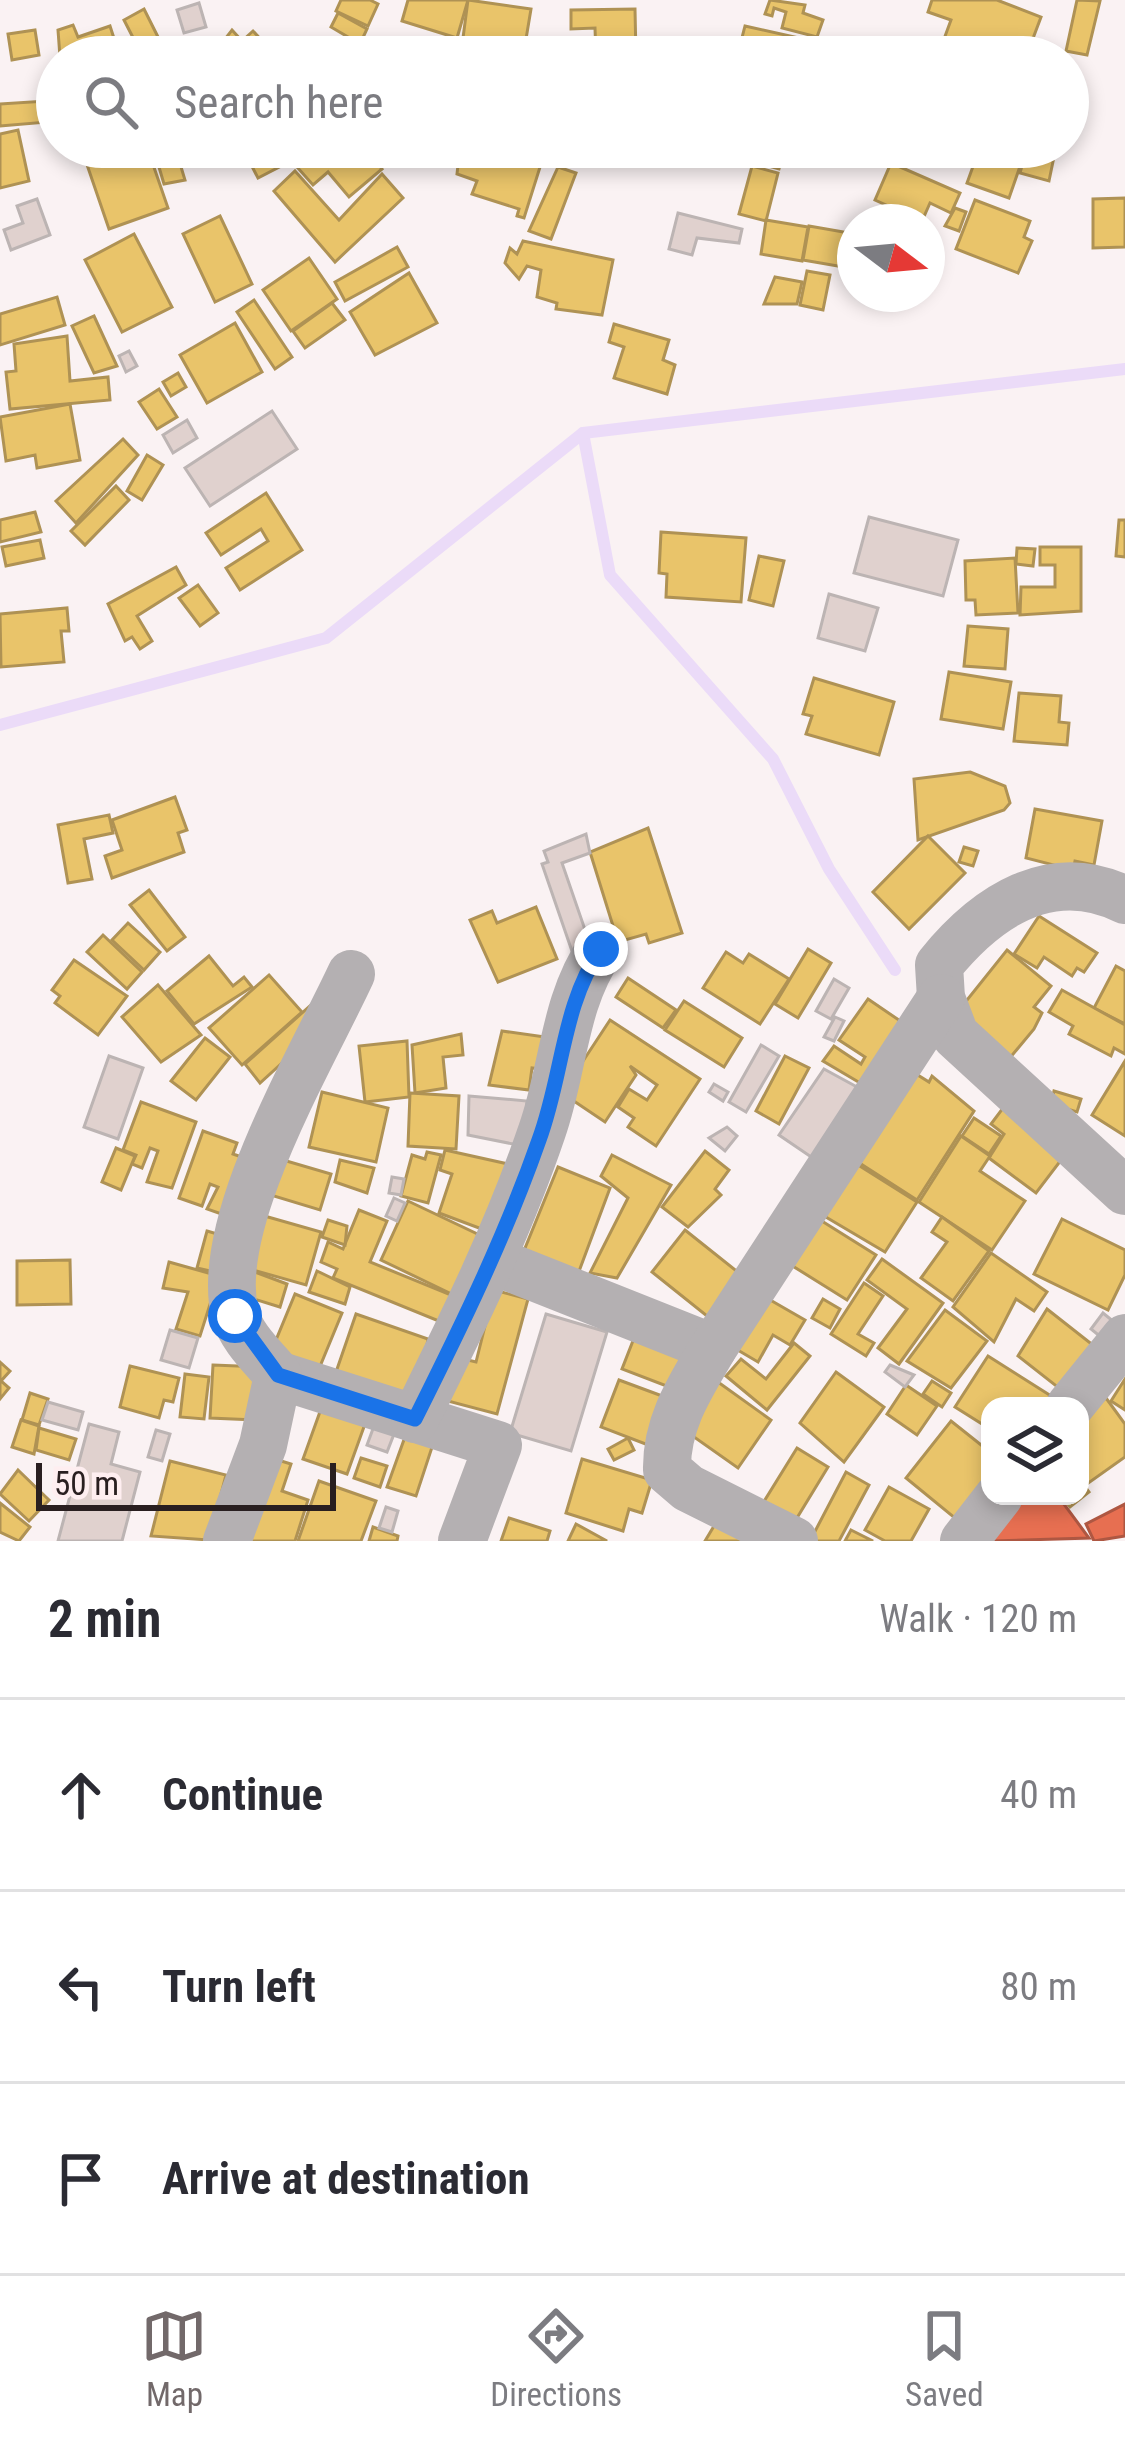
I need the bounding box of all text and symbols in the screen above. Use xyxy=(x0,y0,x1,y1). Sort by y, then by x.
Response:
search box xyxy=(36,36,1089,168)
icon: search xyxy=(78,69,144,135)
text: Search here xyxy=(174,76,383,129)
north arrow xyxy=(837,204,945,312)
route end xyxy=(574,922,628,976)
route start xyxy=(208,1289,262,1343)
map controls xyxy=(981,1397,1089,1505)
button: layers xyxy=(981,1397,1089,1505)
scale bar xyxy=(36,1457,336,1510)
text: 50 m xyxy=(54,1464,119,1503)
text: 2 min xyxy=(48,1590,161,1649)
text: Walk · 120 m xyxy=(879,1596,1077,1642)
icon: ahead xyxy=(48,1762,114,1828)
text: Continue xyxy=(162,1768,323,1821)
text: 40 m xyxy=(1000,1772,1077,1818)
icon: left xyxy=(48,1954,114,2020)
text: Turn left xyxy=(162,1960,316,2013)
text: 80 m xyxy=(1000,1964,1077,2010)
icon: arrive xyxy=(48,2146,114,2212)
text: Arrive at destination xyxy=(162,2152,530,2205)
tab: Map xyxy=(141,2303,207,2414)
tab: Directions xyxy=(490,2303,622,2414)
tab: Saved xyxy=(905,2303,984,2414)

